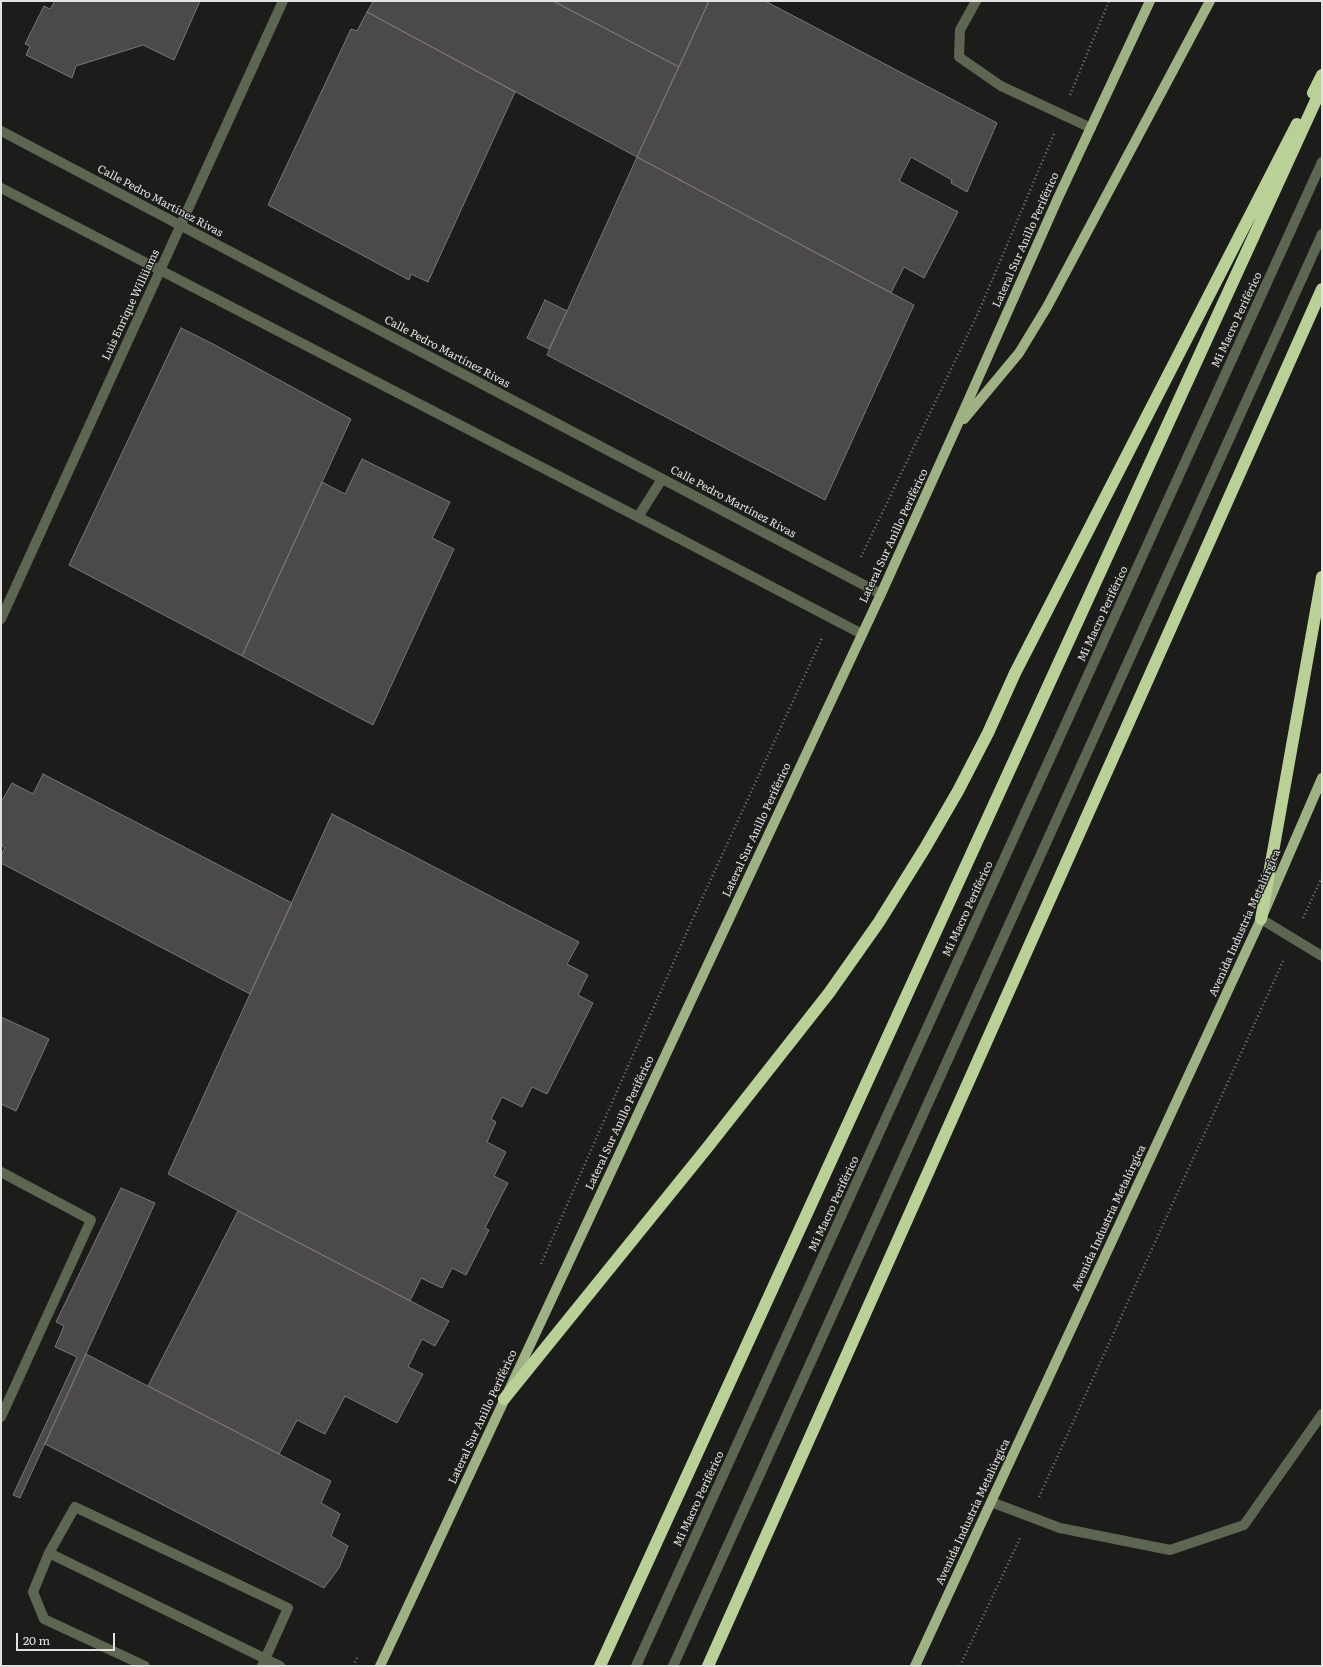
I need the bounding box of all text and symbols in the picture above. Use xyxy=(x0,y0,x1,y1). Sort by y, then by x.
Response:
street label: Calle Pedro Martínez Rivas xyxy=(95,162,225,240)
street label: Lateral Sur Anillo Periférico xyxy=(990,170,1062,310)
street label: Luis Enrique Williiams xyxy=(100,248,162,362)
street label: Mi Macro Periférico xyxy=(1209,270,1265,370)
street label: Calle Pedro Martínez Rivas xyxy=(382,313,512,391)
street label: Calle Pedro Martínez Rivas xyxy=(668,463,798,541)
street label: Lateral Sur Anillo Periférico xyxy=(857,467,931,605)
street label: Mi Macro Periférico xyxy=(1075,564,1131,664)
street label: Lateral Sur Anillo Periférico xyxy=(720,761,794,899)
street label: Avenida Industria Metalúrgica xyxy=(1207,847,1283,999)
street label: Mi Macro Periférico xyxy=(940,859,996,959)
street label: Lateral Sur Anillo Periférico xyxy=(583,1054,657,1192)
street label: Avenida Industria Metalúrgica xyxy=(1069,1143,1149,1293)
street label: Mi Macro Periférico xyxy=(806,1154,862,1254)
street label: Lateral Sur Anillo Periférico xyxy=(446,1348,520,1486)
street label: Avenida Industria Metalúrgica xyxy=(933,1437,1013,1587)
street label: Mi Macro Periférico xyxy=(671,1449,727,1549)
scale bar xyxy=(18,1625,117,1651)
text: 20 m xyxy=(23,1631,50,1649)

